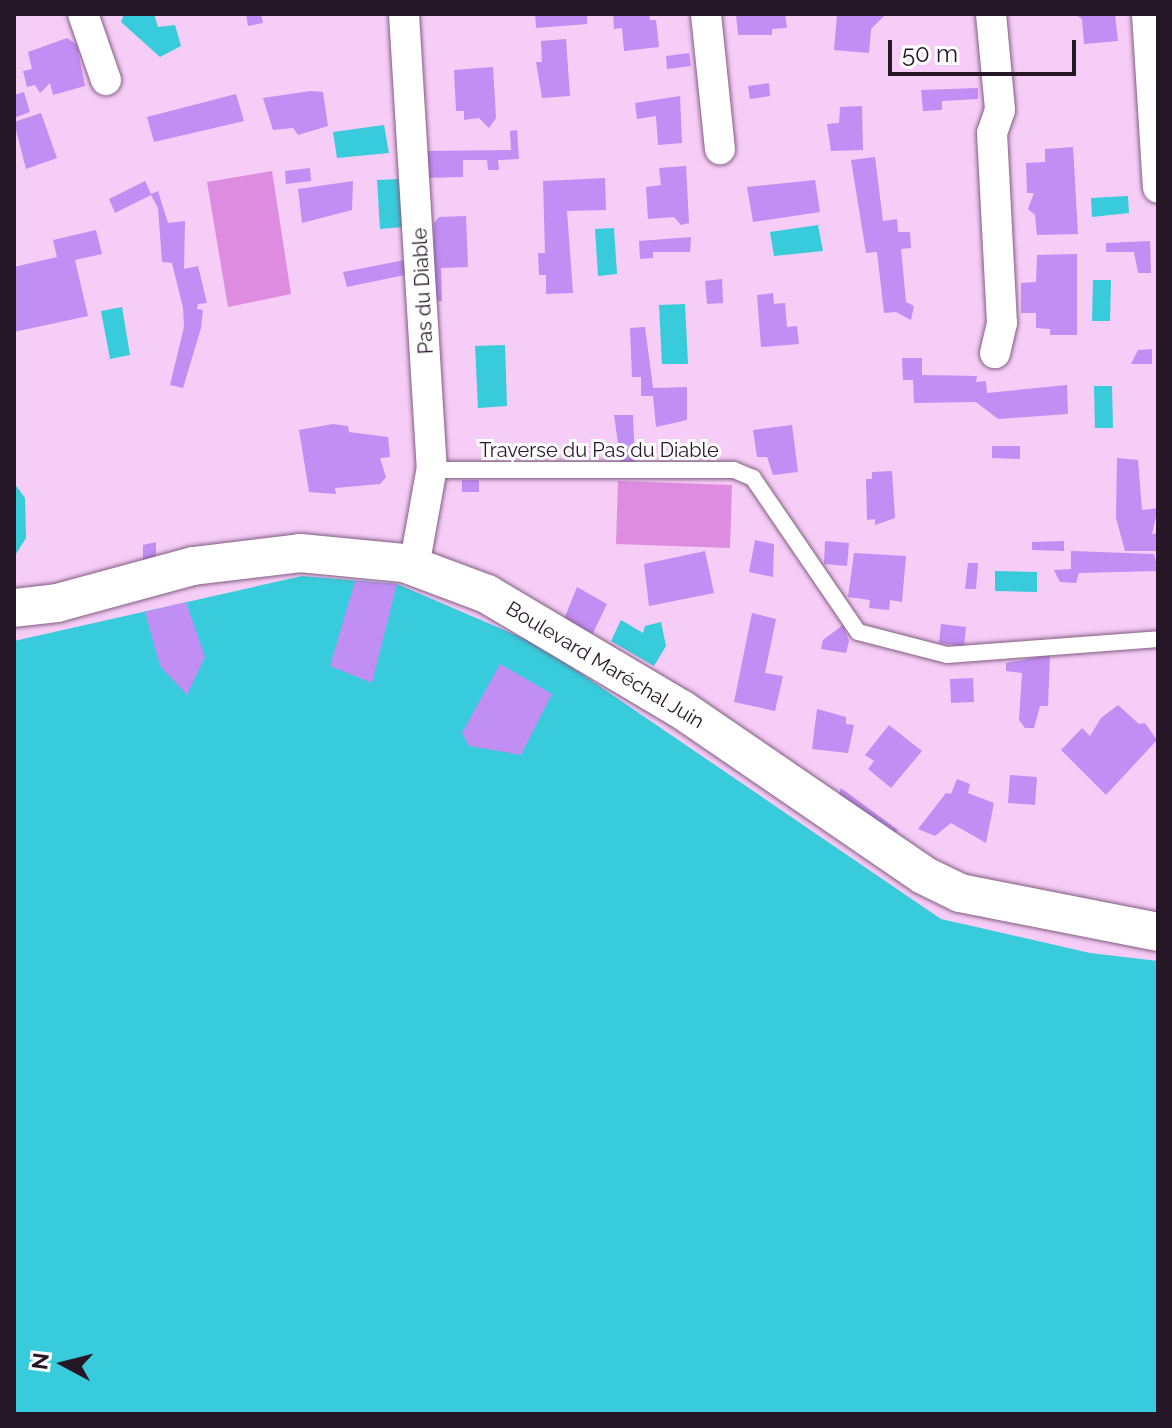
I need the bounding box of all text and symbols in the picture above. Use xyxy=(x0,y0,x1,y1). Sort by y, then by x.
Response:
scale bar xyxy=(892,24,1080,74)
text: 50 m xyxy=(902,39,958,68)
street label: Pas du Diable xyxy=(408,227,438,355)
street label: Traverse du Pas du Diable xyxy=(479,438,719,462)
street label: Boulevard Maréchal Juin xyxy=(501,596,709,734)
north arrow xyxy=(24,1324,104,1404)
text: N xyxy=(26,1351,54,1371)

